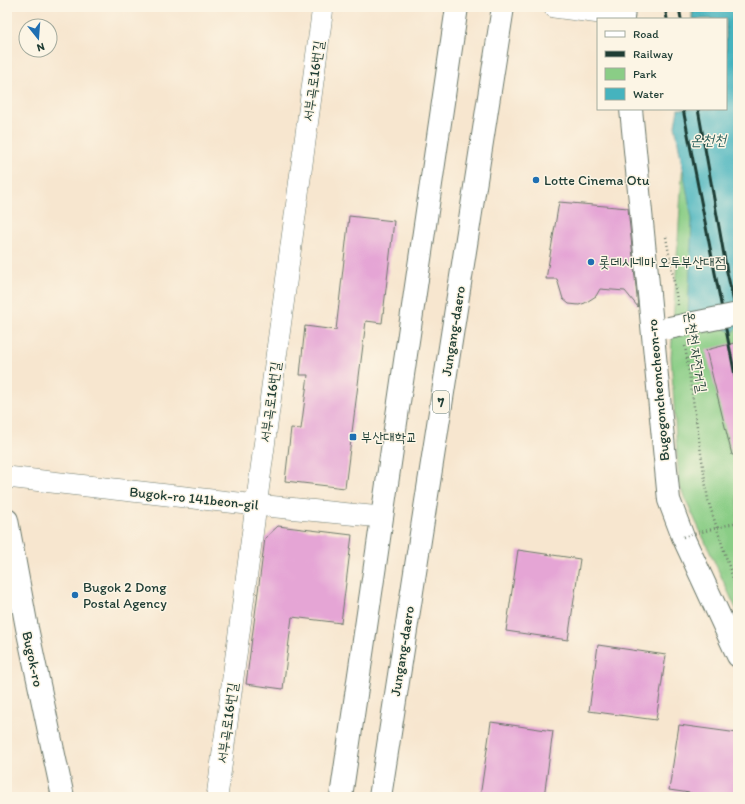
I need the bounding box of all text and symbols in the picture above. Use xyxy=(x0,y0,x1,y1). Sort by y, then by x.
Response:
north arrow xyxy=(18,18,58,58)
legend xyxy=(597,18,727,110)
text: Road xyxy=(633,27,659,41)
street label: 서부곡로16번길 xyxy=(299,39,328,123)
text: N xyxy=(35,40,46,54)
text: Railway xyxy=(633,47,673,61)
text: Park xyxy=(633,67,657,81)
text: Water xyxy=(633,87,664,101)
water label: 온천천 xyxy=(690,131,728,149)
place label: Lotte Cinema Otu xyxy=(544,172,650,189)
marker: Lotte Cinema Otu xyxy=(531,175,541,185)
place label: 롯데시네마 오투부산대점 xyxy=(599,254,726,271)
marker: 롯데시네마 오투부산대점 xyxy=(586,257,596,267)
street label: Jungang-daero xyxy=(438,285,469,377)
street label: 온천천 자전거길 xyxy=(681,310,710,395)
street label: Bugogoncheoncheon-ro xyxy=(644,318,673,462)
street label: 서부곡로16번길 xyxy=(256,360,285,444)
road number: 7 xyxy=(433,391,449,413)
place label: 부산대학교 xyxy=(361,429,417,446)
marker: 부산대학교 xyxy=(348,432,358,442)
street label: Bugok-ro 141beon-gil xyxy=(128,483,259,514)
place label: Bugok 2 Dong Postal Agency xyxy=(83,579,167,612)
marker: Bugok 2 Dong Postal Agency xyxy=(70,590,80,600)
street label: Jungang-daero xyxy=(387,605,418,697)
street label: Bugok-ro xyxy=(18,630,47,689)
street label: 서부곡로16번길 xyxy=(213,681,242,765)

